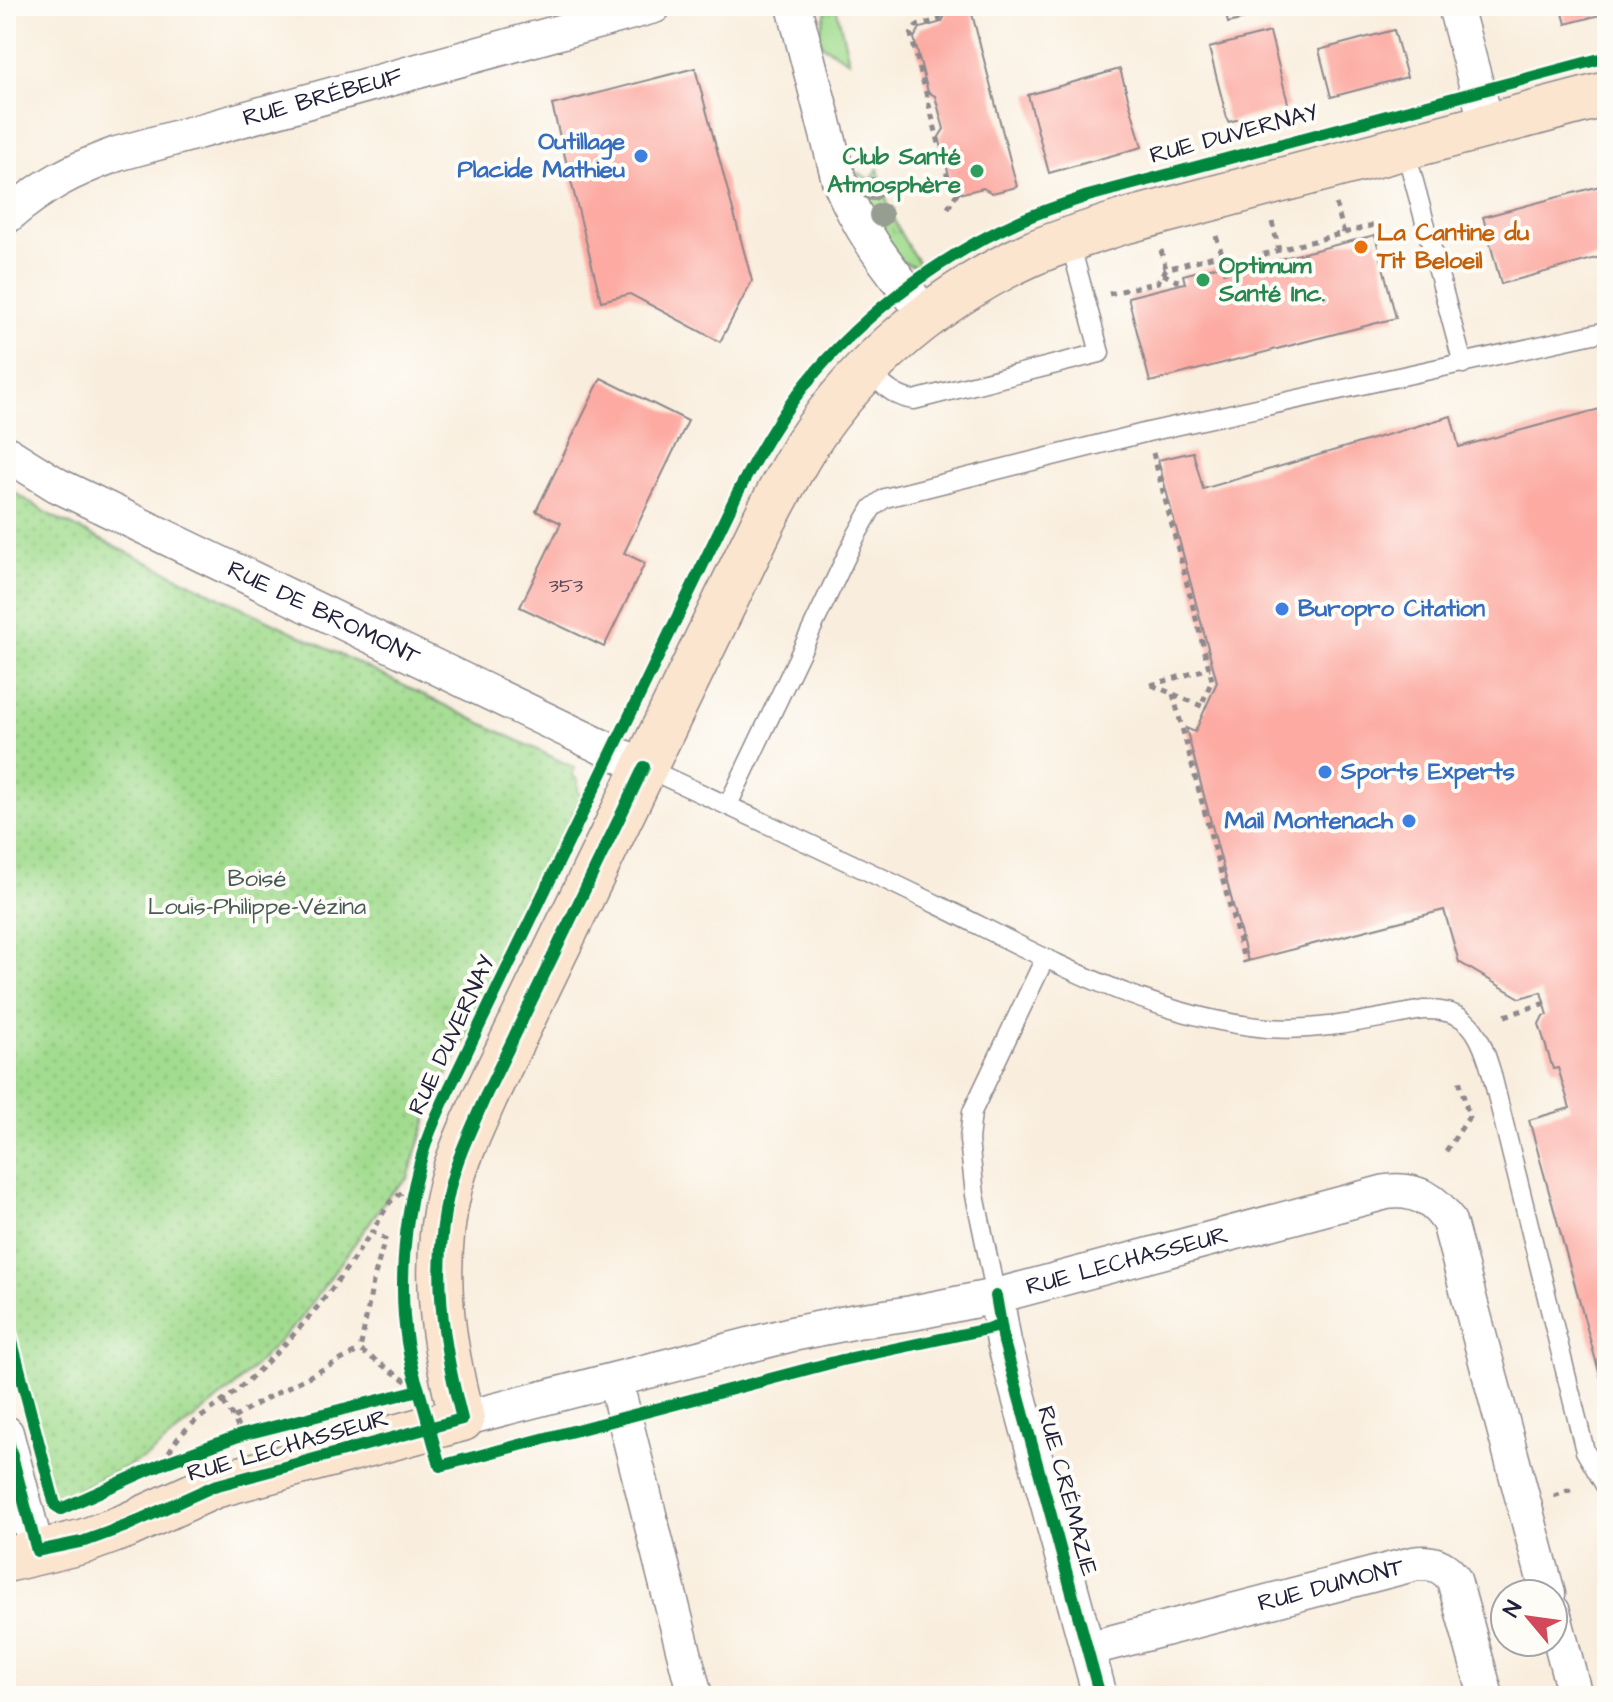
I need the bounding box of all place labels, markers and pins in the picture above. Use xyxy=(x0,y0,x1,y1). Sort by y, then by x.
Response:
place label: Outillage Placide Mathieu xyxy=(458,125,625,187)
place label: Club Santé Atmosphère xyxy=(827,140,961,202)
marker: Outillage Placide Mathieu xyxy=(632,147,650,165)
marker: Club Santé Atmosphère xyxy=(968,162,986,180)
place label: La Cantine du Tit Beloeil xyxy=(1376,216,1529,278)
marker: La Cantine du Tit Beloeil xyxy=(1352,238,1370,256)
place label: Optimum Santé Inc. xyxy=(1218,249,1325,311)
marker: Optimum Santé Inc. xyxy=(1194,271,1212,289)
place label: Buropro Citation xyxy=(1298,592,1485,626)
marker: Buropro Citation xyxy=(1273,600,1291,618)
place label: Sports Experts xyxy=(1340,755,1515,789)
marker: Sports Experts xyxy=(1316,763,1334,781)
place label: Mail Montenach xyxy=(1225,804,1394,838)
marker: Mail Montenach xyxy=(1400,812,1418,830)

